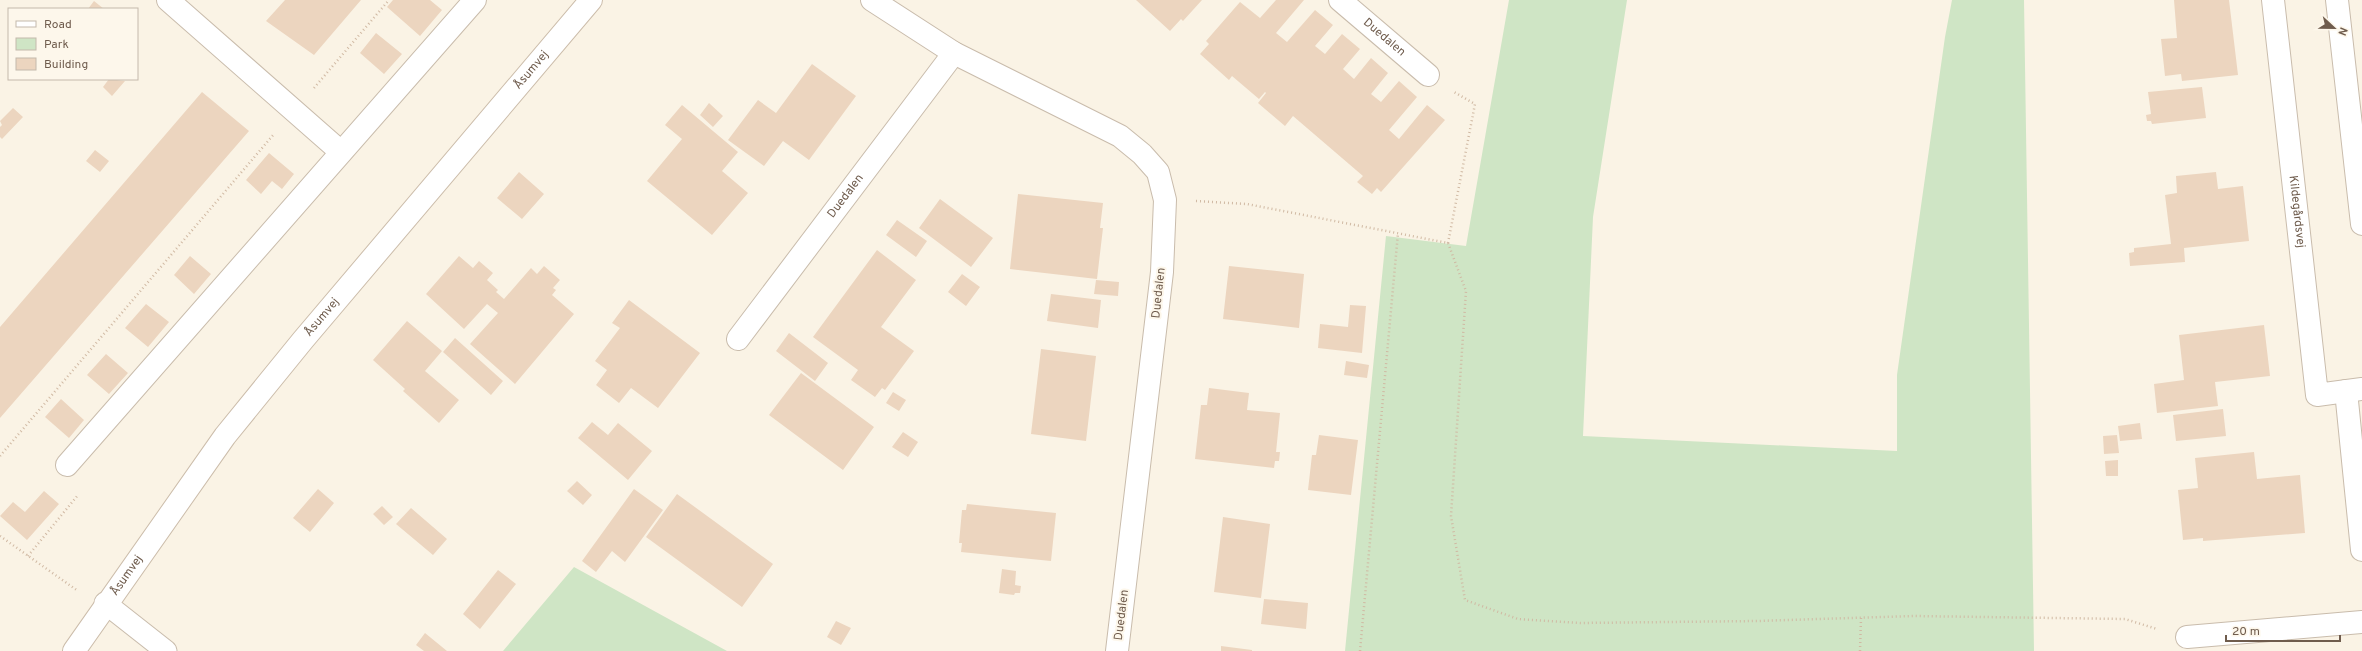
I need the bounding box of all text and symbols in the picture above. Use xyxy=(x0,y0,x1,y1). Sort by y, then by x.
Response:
legend xyxy=(8,8,138,80)
north arrow xyxy=(2314,8,2354,48)
street label: Duedalen xyxy=(1359,15,1409,60)
text: Road xyxy=(44,17,72,33)
text: N xyxy=(2334,25,2350,38)
text: Park xyxy=(44,37,69,53)
street label: Åsumvej xyxy=(510,47,553,93)
text: Building xyxy=(44,57,88,73)
street label: Duedalen xyxy=(824,171,868,221)
street label: Kildegårdsvej xyxy=(2285,175,2309,249)
street label: Duedalen xyxy=(1148,267,1170,319)
street label: Åsumvej xyxy=(301,295,343,340)
street label: Åsumvej xyxy=(107,552,147,599)
street label: Duedalen xyxy=(1111,589,1133,641)
scale bar xyxy=(2226,617,2340,643)
text: 20 m xyxy=(2232,624,2260,640)

